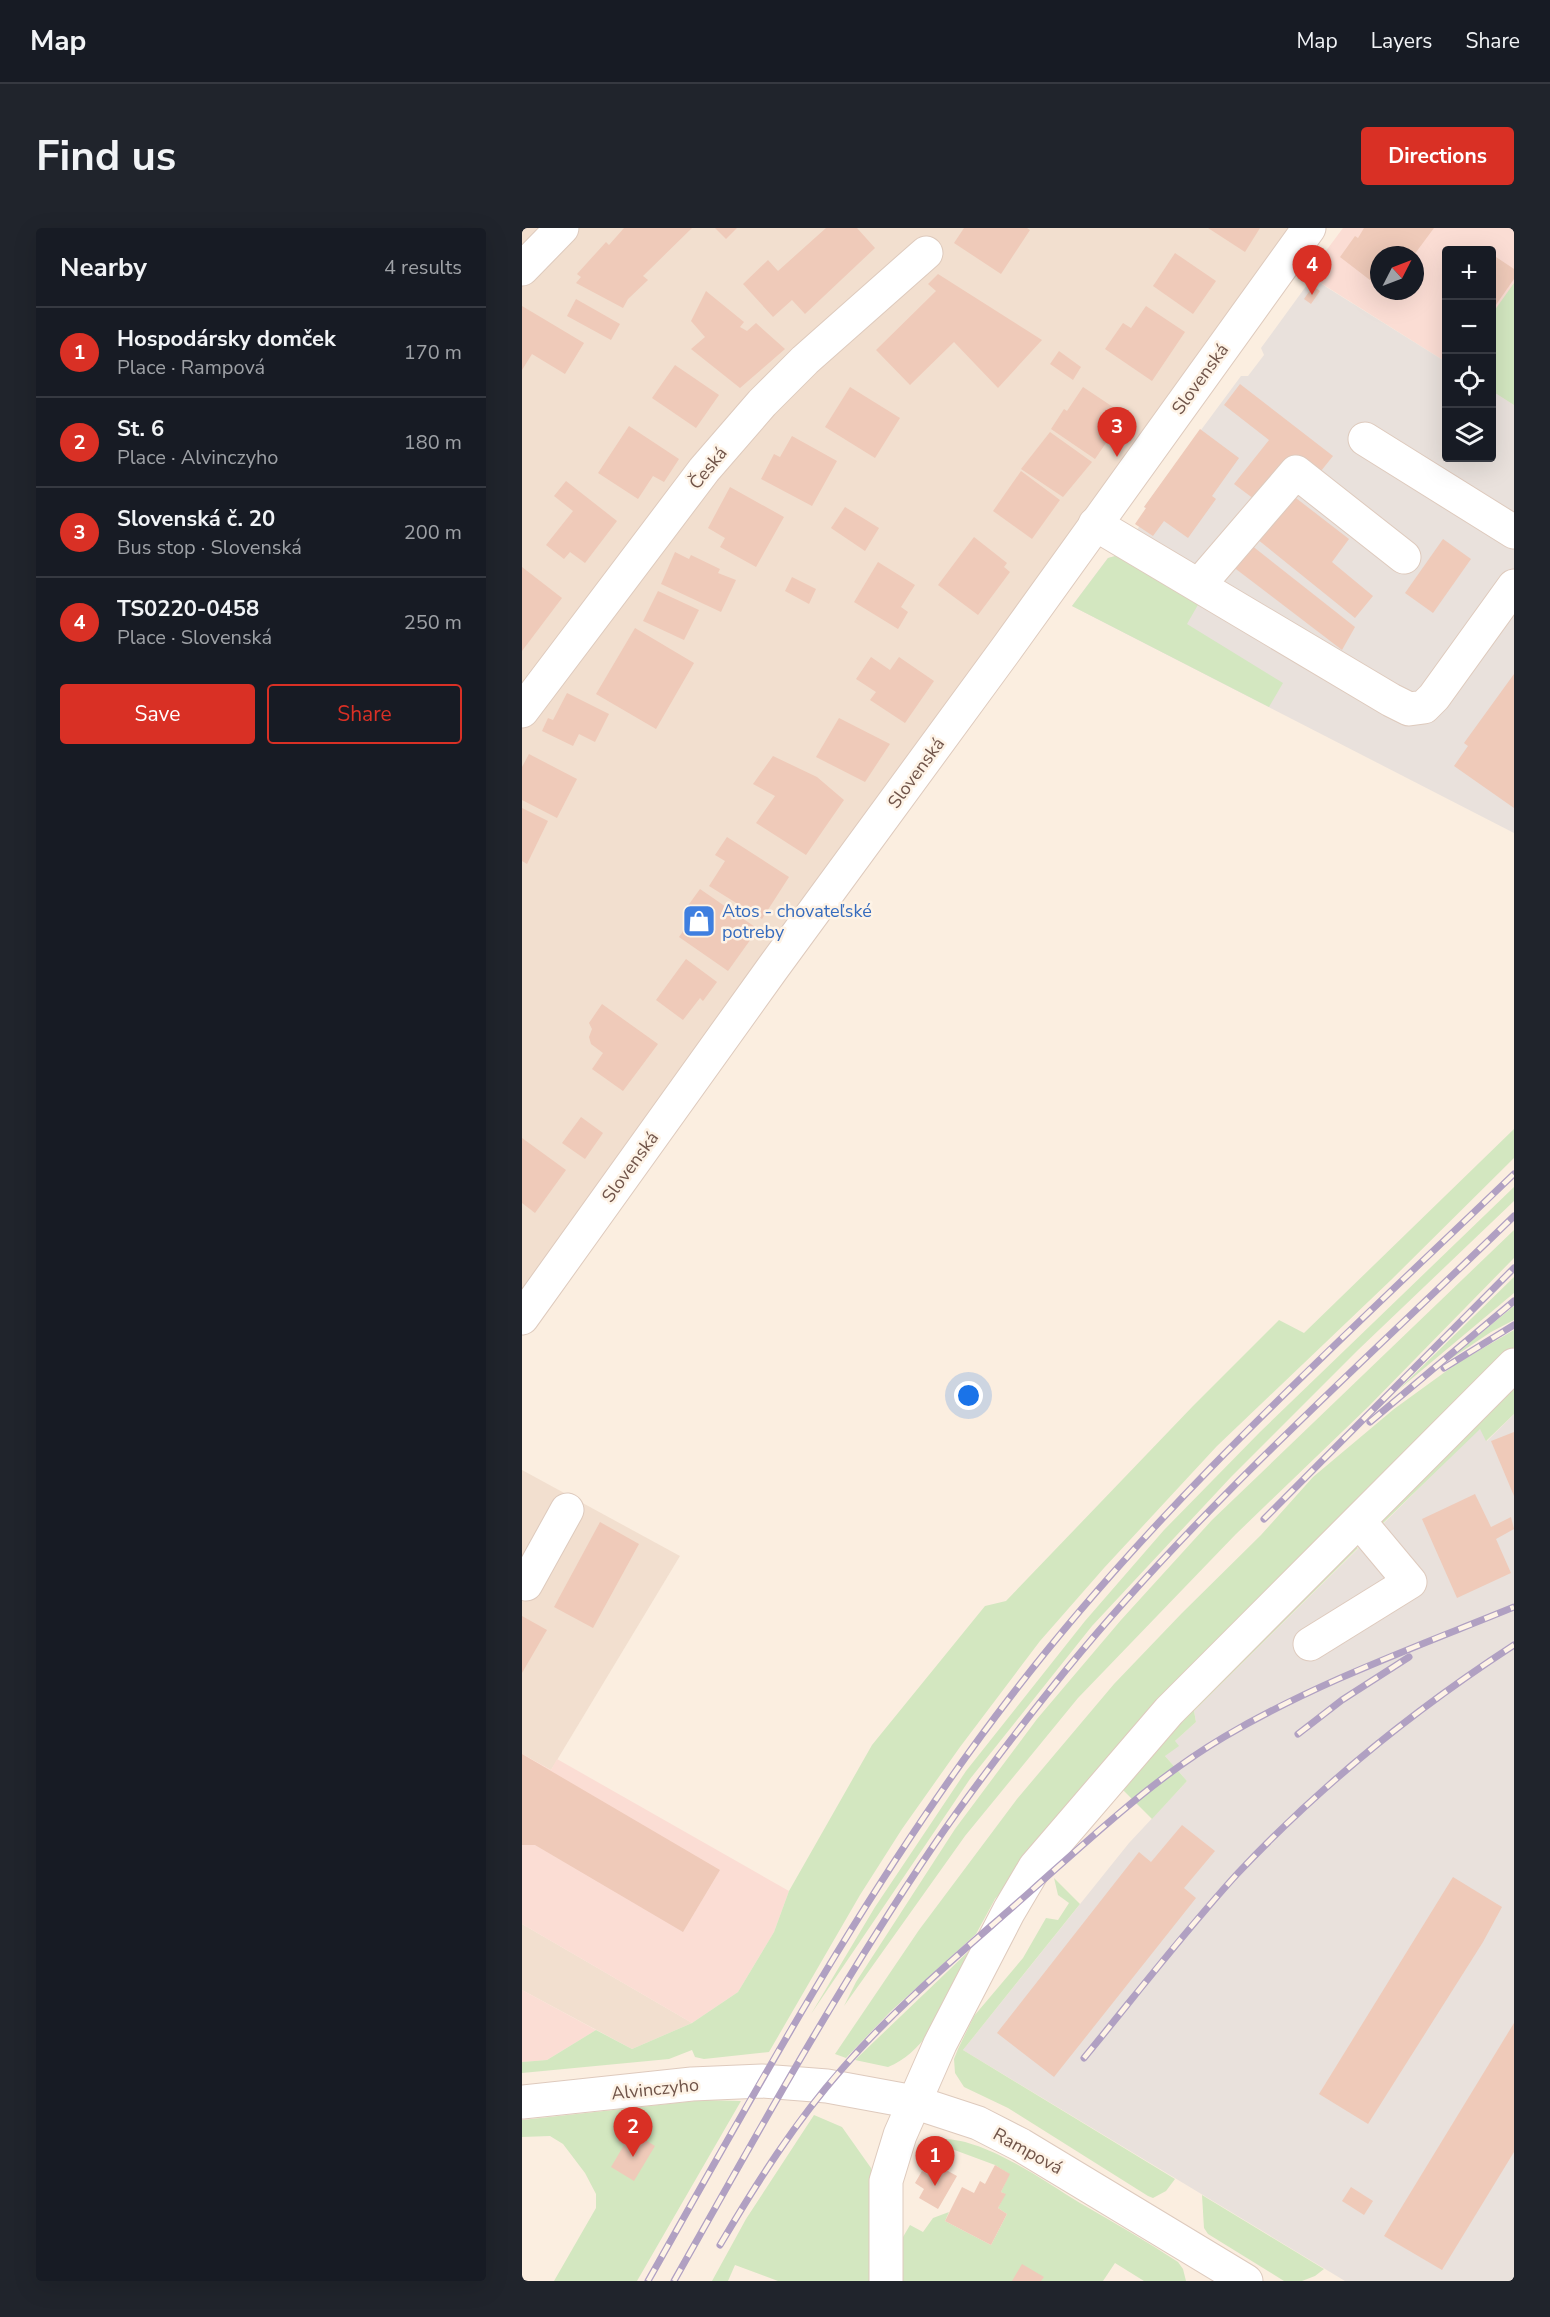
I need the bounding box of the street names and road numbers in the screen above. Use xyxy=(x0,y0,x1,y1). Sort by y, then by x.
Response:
street label: Slovenská xyxy=(1166,339,1234,419)
street label: Česká xyxy=(684,442,732,494)
street label: Slovenská xyxy=(882,733,950,813)
street label: Slovenská xyxy=(596,1127,664,1207)
street label: Alvinczyho xyxy=(610,2072,700,2106)
street label: Rampová xyxy=(989,2122,1067,2180)

